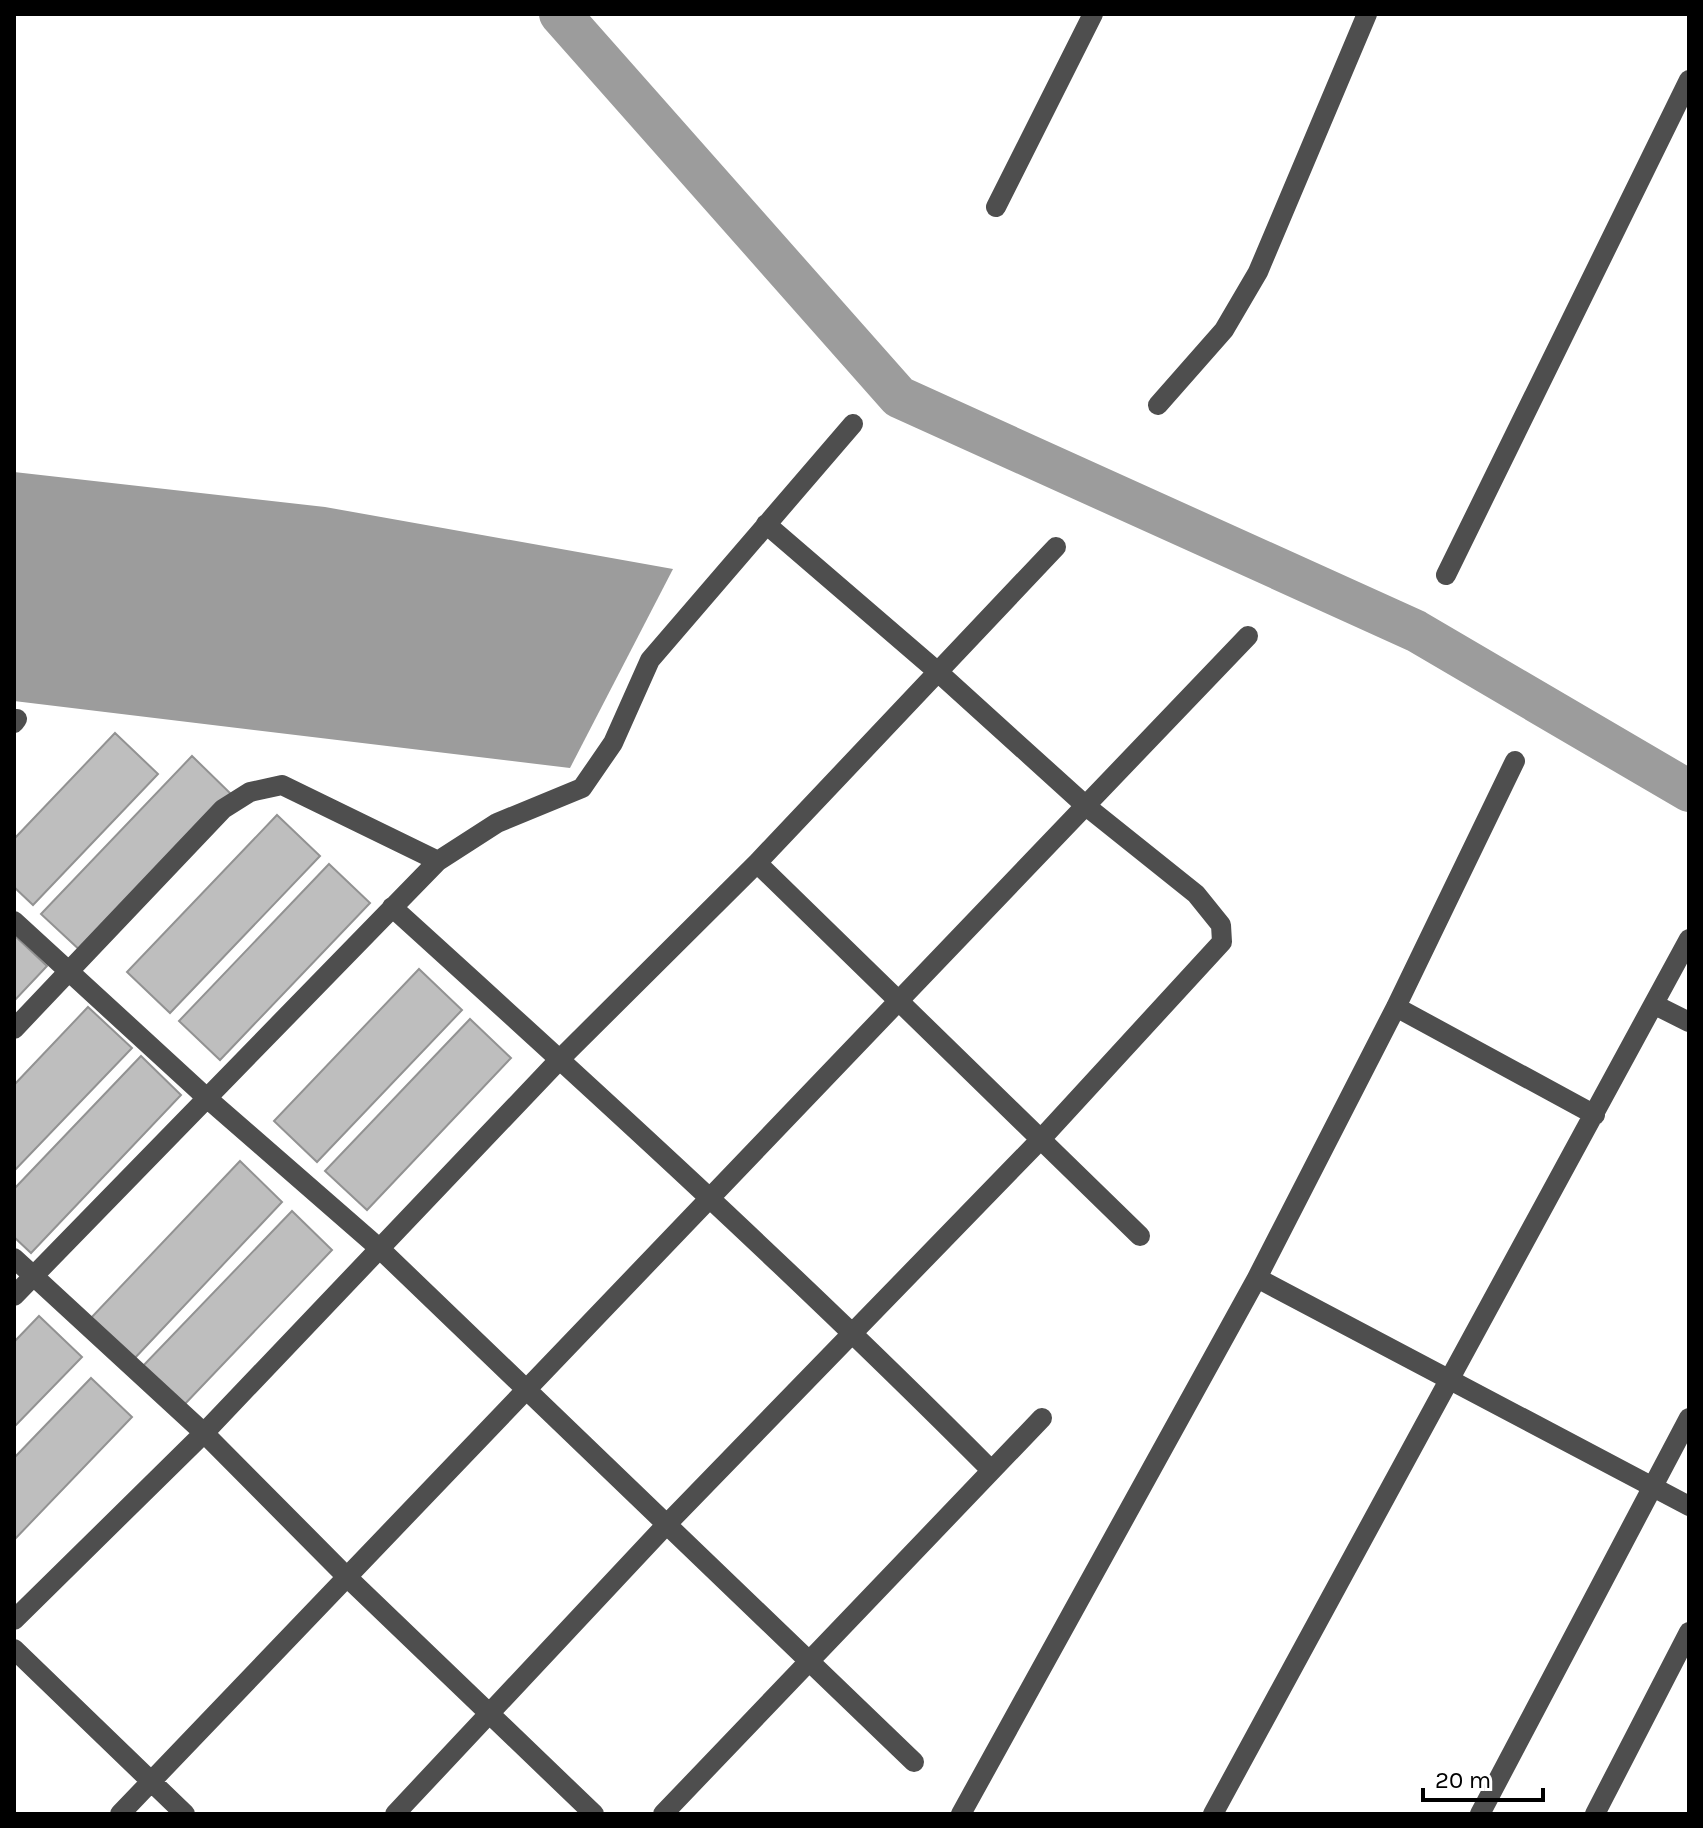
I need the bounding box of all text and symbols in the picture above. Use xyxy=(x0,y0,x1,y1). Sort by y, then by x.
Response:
scale bar xyxy=(1423,1752,1543,1802)
text: 20 m xyxy=(1435,1766,1491,1794)

